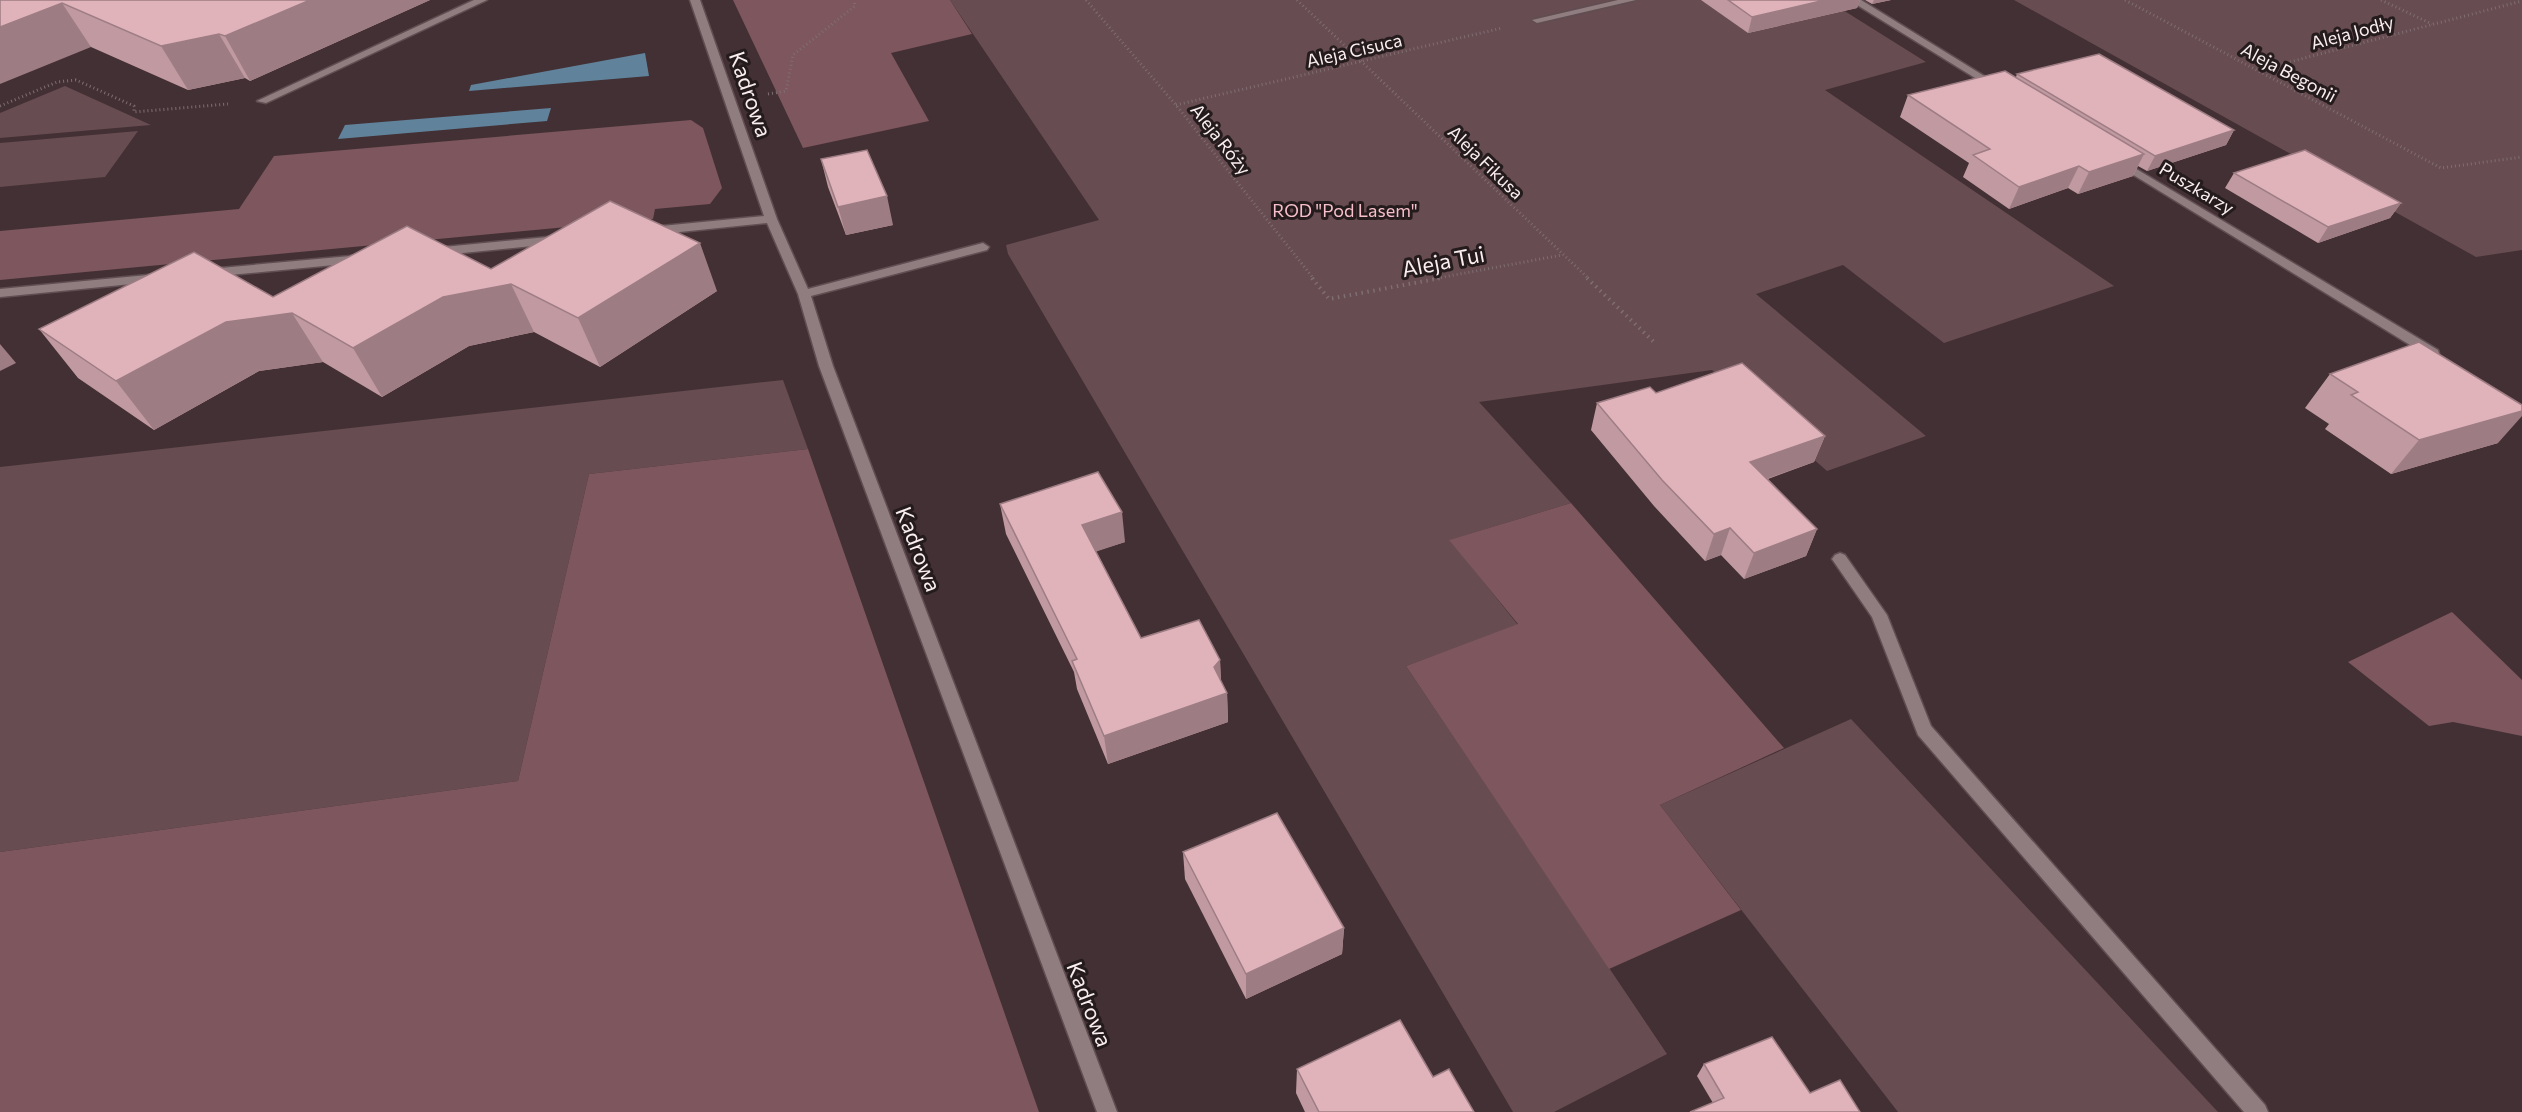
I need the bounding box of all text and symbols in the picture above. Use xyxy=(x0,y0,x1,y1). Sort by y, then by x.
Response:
street label: Aleja Jodły xyxy=(2308,10,2396,54)
street label: Aleja Cisuca xyxy=(1304,28,1404,72)
street label: Aleja Begonii xyxy=(2238,38,2340,106)
street label: Kadrowa xyxy=(724,48,778,140)
street label: Aleja Róży xyxy=(1186,99,1256,179)
street label: Aleja Fikusa xyxy=(1444,121,1528,203)
street label: Puszkarzy xyxy=(2156,157,2238,219)
park label: ROD "Pod Lasem" xyxy=(1272,199,1418,221)
street label: Aleja Tui xyxy=(1399,240,1487,282)
street label: Kadrowa xyxy=(890,503,948,595)
street label: Kadrowa xyxy=(1061,958,1119,1050)

